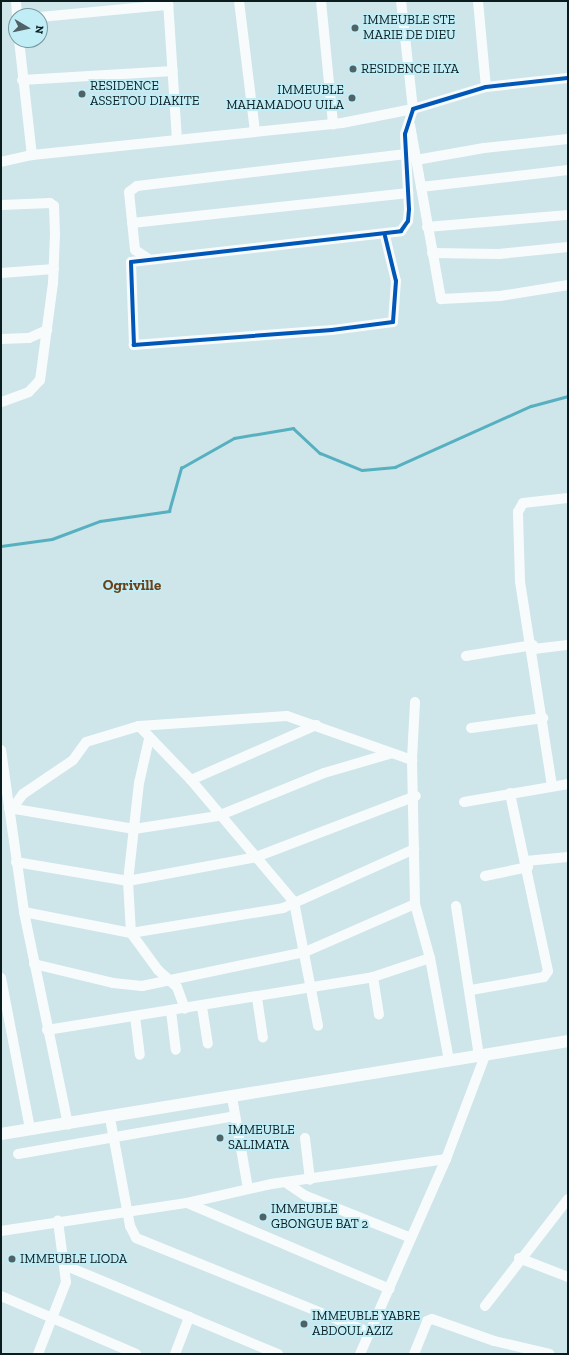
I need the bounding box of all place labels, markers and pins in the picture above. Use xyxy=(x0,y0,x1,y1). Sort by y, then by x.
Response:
place label: IMMEUBLE STE MARIE DE DIEU xyxy=(363,13,455,44)
marker: IMMEUBLE STE MARIE DE DIEU xyxy=(350,23,360,33)
place label: RESIDENCE ILYA xyxy=(361,61,459,77)
marker: RESIDENCE ILYA xyxy=(348,64,358,74)
place label: RESIDENCE ASSETOU DIAKITE xyxy=(90,79,199,110)
place label: IMMEUBLE MAHAMADOU UILA xyxy=(226,83,344,114)
marker: RESIDENCE ASSETOU DIAKITE xyxy=(77,89,87,99)
marker: IMMEUBLE MAHAMADOU UILA xyxy=(347,93,357,103)
place label: IMMEUBLE SALIMATA xyxy=(228,1123,295,1154)
marker: IMMEUBLE SALIMATA xyxy=(215,1133,225,1143)
place label: IMMEUBLE GBONGUE BAT 2 xyxy=(271,1202,368,1233)
marker: IMMEUBLE GBONGUE BAT 2 xyxy=(258,1212,268,1222)
place label: IMMEUBLE LIODA xyxy=(20,1251,127,1267)
marker: IMMEUBLE LIODA xyxy=(7,1254,17,1264)
place label: IMMEUBLE YABRE ABDOUL AZIZ xyxy=(312,1309,421,1340)
marker: IMMEUBLE YABRE ABDOUL AZIZ xyxy=(299,1319,309,1329)

